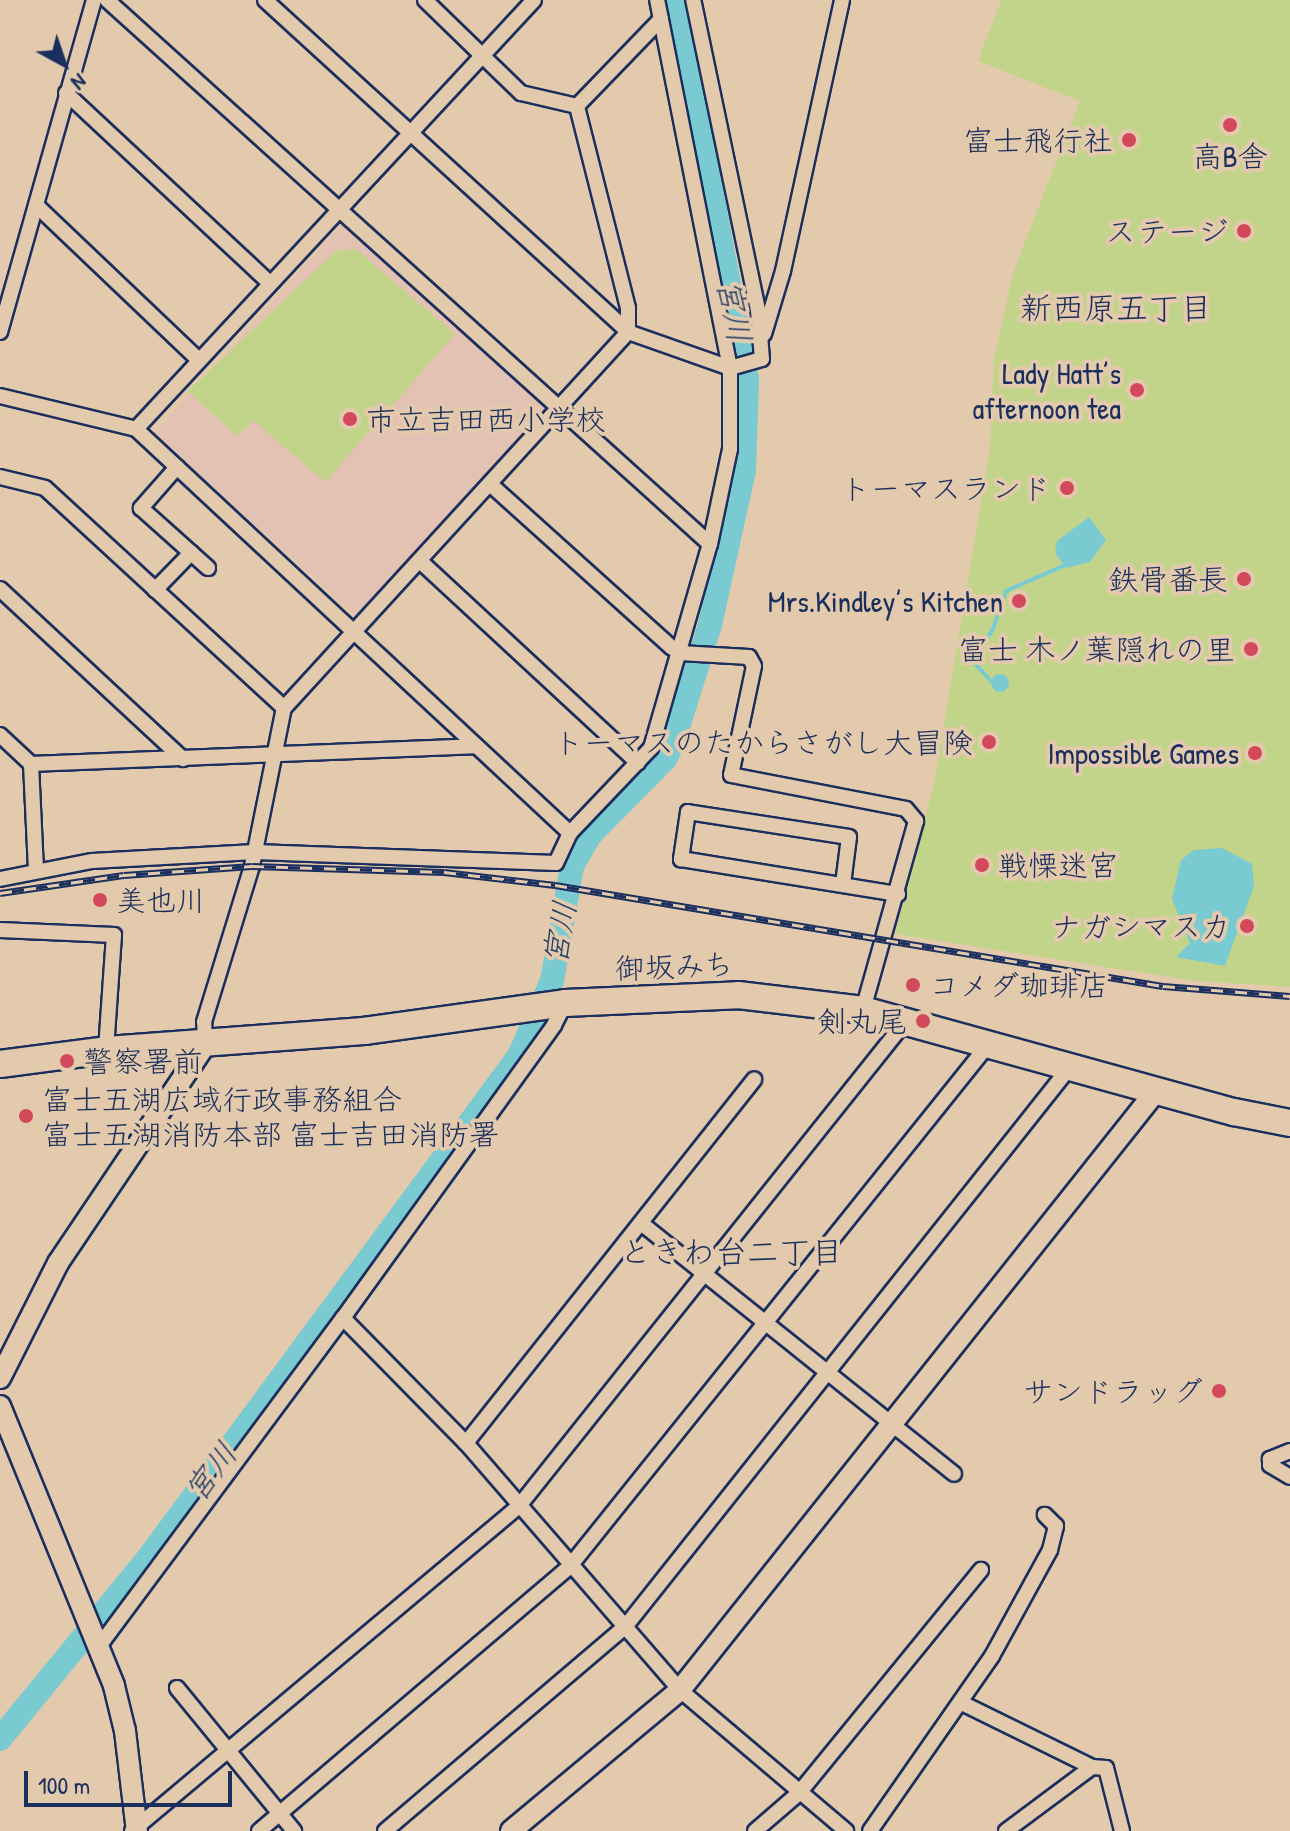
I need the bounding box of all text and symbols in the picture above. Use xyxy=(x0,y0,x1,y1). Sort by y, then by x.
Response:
north arrow xyxy=(24,24,104,104)
text: N xyxy=(65,67,94,98)
marker: 高B舎 xyxy=(1221,116,1239,134)
place label: 富士飛行社 xyxy=(963,122,1113,158)
marker: 富士飛行社 xyxy=(1120,131,1138,149)
place label: 高B舎 xyxy=(1192,138,1268,174)
place label: ステージ xyxy=(1108,213,1228,249)
marker: ステージ xyxy=(1235,222,1253,240)
water label: 宮川 xyxy=(709,276,759,346)
district label: 新西原五丁目 xyxy=(1020,289,1212,327)
place label: Lady Hatt’s afternoon tea xyxy=(972,355,1121,426)
marker: Lady Hatt’s afternoon tea xyxy=(1128,381,1146,399)
place label: 市立吉田西小学校 xyxy=(366,401,606,437)
marker: 市立吉田西小学校 xyxy=(341,410,359,428)
place label: トーマスランド xyxy=(841,470,1051,506)
marker: トーマスランド xyxy=(1058,479,1076,497)
place label: 鉄骨番長 xyxy=(1108,561,1228,597)
marker: 鉄骨番長 xyxy=(1235,570,1253,588)
place label: Mrs.Kindley’s Kitchen xyxy=(768,583,1003,619)
marker: Mrs.Kindley’s Kitchen xyxy=(1010,592,1028,610)
place label: 富士 木ノ葉隠れの里 xyxy=(958,631,1235,667)
marker: 富士 木ノ葉隠れの里 xyxy=(1242,640,1260,658)
place label: トーマスのたからさがし大冒険 xyxy=(553,724,973,760)
marker: トーマスのたからさがし大冒険 xyxy=(980,733,998,751)
place label: Impossible Games xyxy=(1048,735,1239,771)
marker: Impossible Games xyxy=(1246,744,1264,762)
place label: 戦慄迷宮 xyxy=(998,847,1118,883)
marker: 戦慄迷宮 xyxy=(973,856,991,874)
place label: 美也川 xyxy=(116,882,206,918)
marker: 美也川 xyxy=(91,891,109,909)
water label: 宮川 xyxy=(536,898,584,968)
place label: ナガシマスカ xyxy=(1051,908,1231,944)
marker: ナガシマスカ xyxy=(1238,917,1256,935)
street label: 御坂みち xyxy=(613,946,735,986)
place label: コメダ珈琲店 xyxy=(929,967,1109,1003)
marker: コメダ珈琲店 xyxy=(904,976,922,994)
place label: 剣丸尾 xyxy=(817,1003,907,1039)
marker: 剣丸尾 xyxy=(914,1012,932,1030)
place label: 警察署前 xyxy=(83,1043,203,1079)
marker: 警察署前 xyxy=(58,1052,76,1070)
place label: 富士五湖広域行政事務組合 富士五湖消防本部 富士吉田消防署 xyxy=(42,1081,499,1152)
marker: 富士五湖広域行政事務組合 富士五湖消防本部 富士吉田消防署 xyxy=(17,1107,35,1125)
district label: ときわ台二丁目 xyxy=(619,1233,843,1271)
place label: サンドラッグ xyxy=(1023,1373,1203,1409)
marker: サンドラッグ xyxy=(1210,1382,1228,1400)
water label: 宮川 xyxy=(176,1435,246,1509)
scale bar xyxy=(28,1755,236,1805)
text: 100 m xyxy=(38,1769,90,1801)

